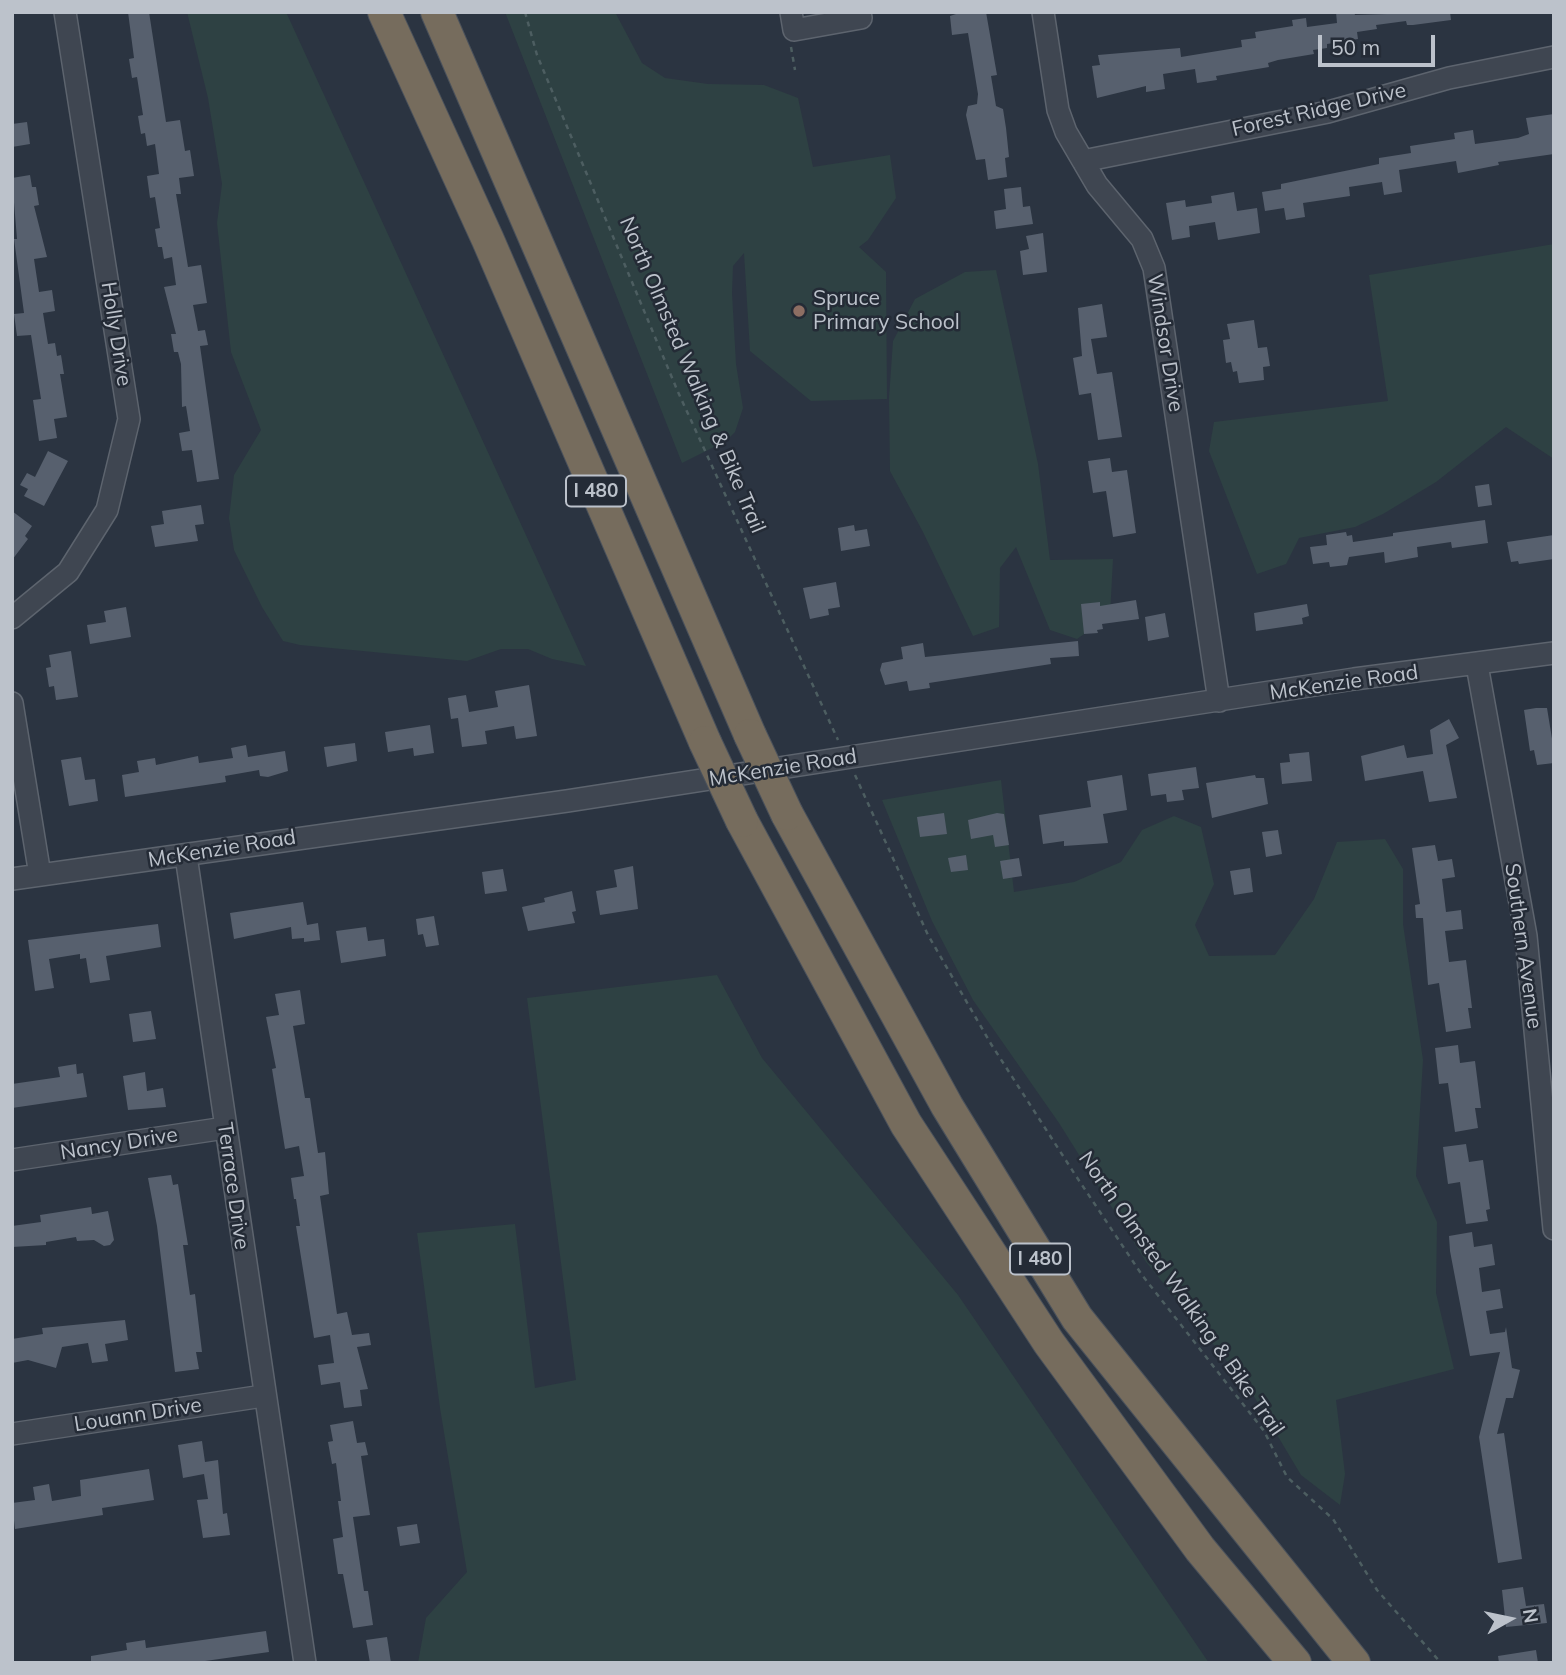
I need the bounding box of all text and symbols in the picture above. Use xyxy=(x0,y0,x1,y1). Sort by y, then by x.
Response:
scale bar xyxy=(1321,21,1438,65)
text: 50 m xyxy=(1331,34,1380,60)
street label: Forest Ridge Drive xyxy=(1230,78,1408,142)
street label: North Olmsted Walking & Bike Trail xyxy=(614,213,770,537)
street label: Windsor Drive xyxy=(1142,272,1188,414)
street label: Holly Drive xyxy=(95,280,137,388)
place label: Spruce Primary School xyxy=(813,286,960,336)
marker: Spruce Primary School xyxy=(791,303,807,319)
road number: I 480 xyxy=(566,476,626,506)
street label: McKenzie Road xyxy=(1268,660,1420,706)
street label: McKenzie Road xyxy=(707,744,859,792)
street label: McKenzie Road xyxy=(146,825,298,873)
street label: Southern Avenue xyxy=(1499,862,1547,1030)
street label: Terrace Drive xyxy=(212,1121,254,1251)
street label: Nancy Drive xyxy=(59,1122,179,1166)
street label: North Olmsted Walking & Bike Trail xyxy=(1073,1147,1289,1441)
road number: I 480 xyxy=(1010,1244,1070,1274)
street label: Louann Drive xyxy=(72,1392,204,1438)
north arrow xyxy=(1475,1584,1545,1654)
text: N xyxy=(1518,1607,1544,1625)

